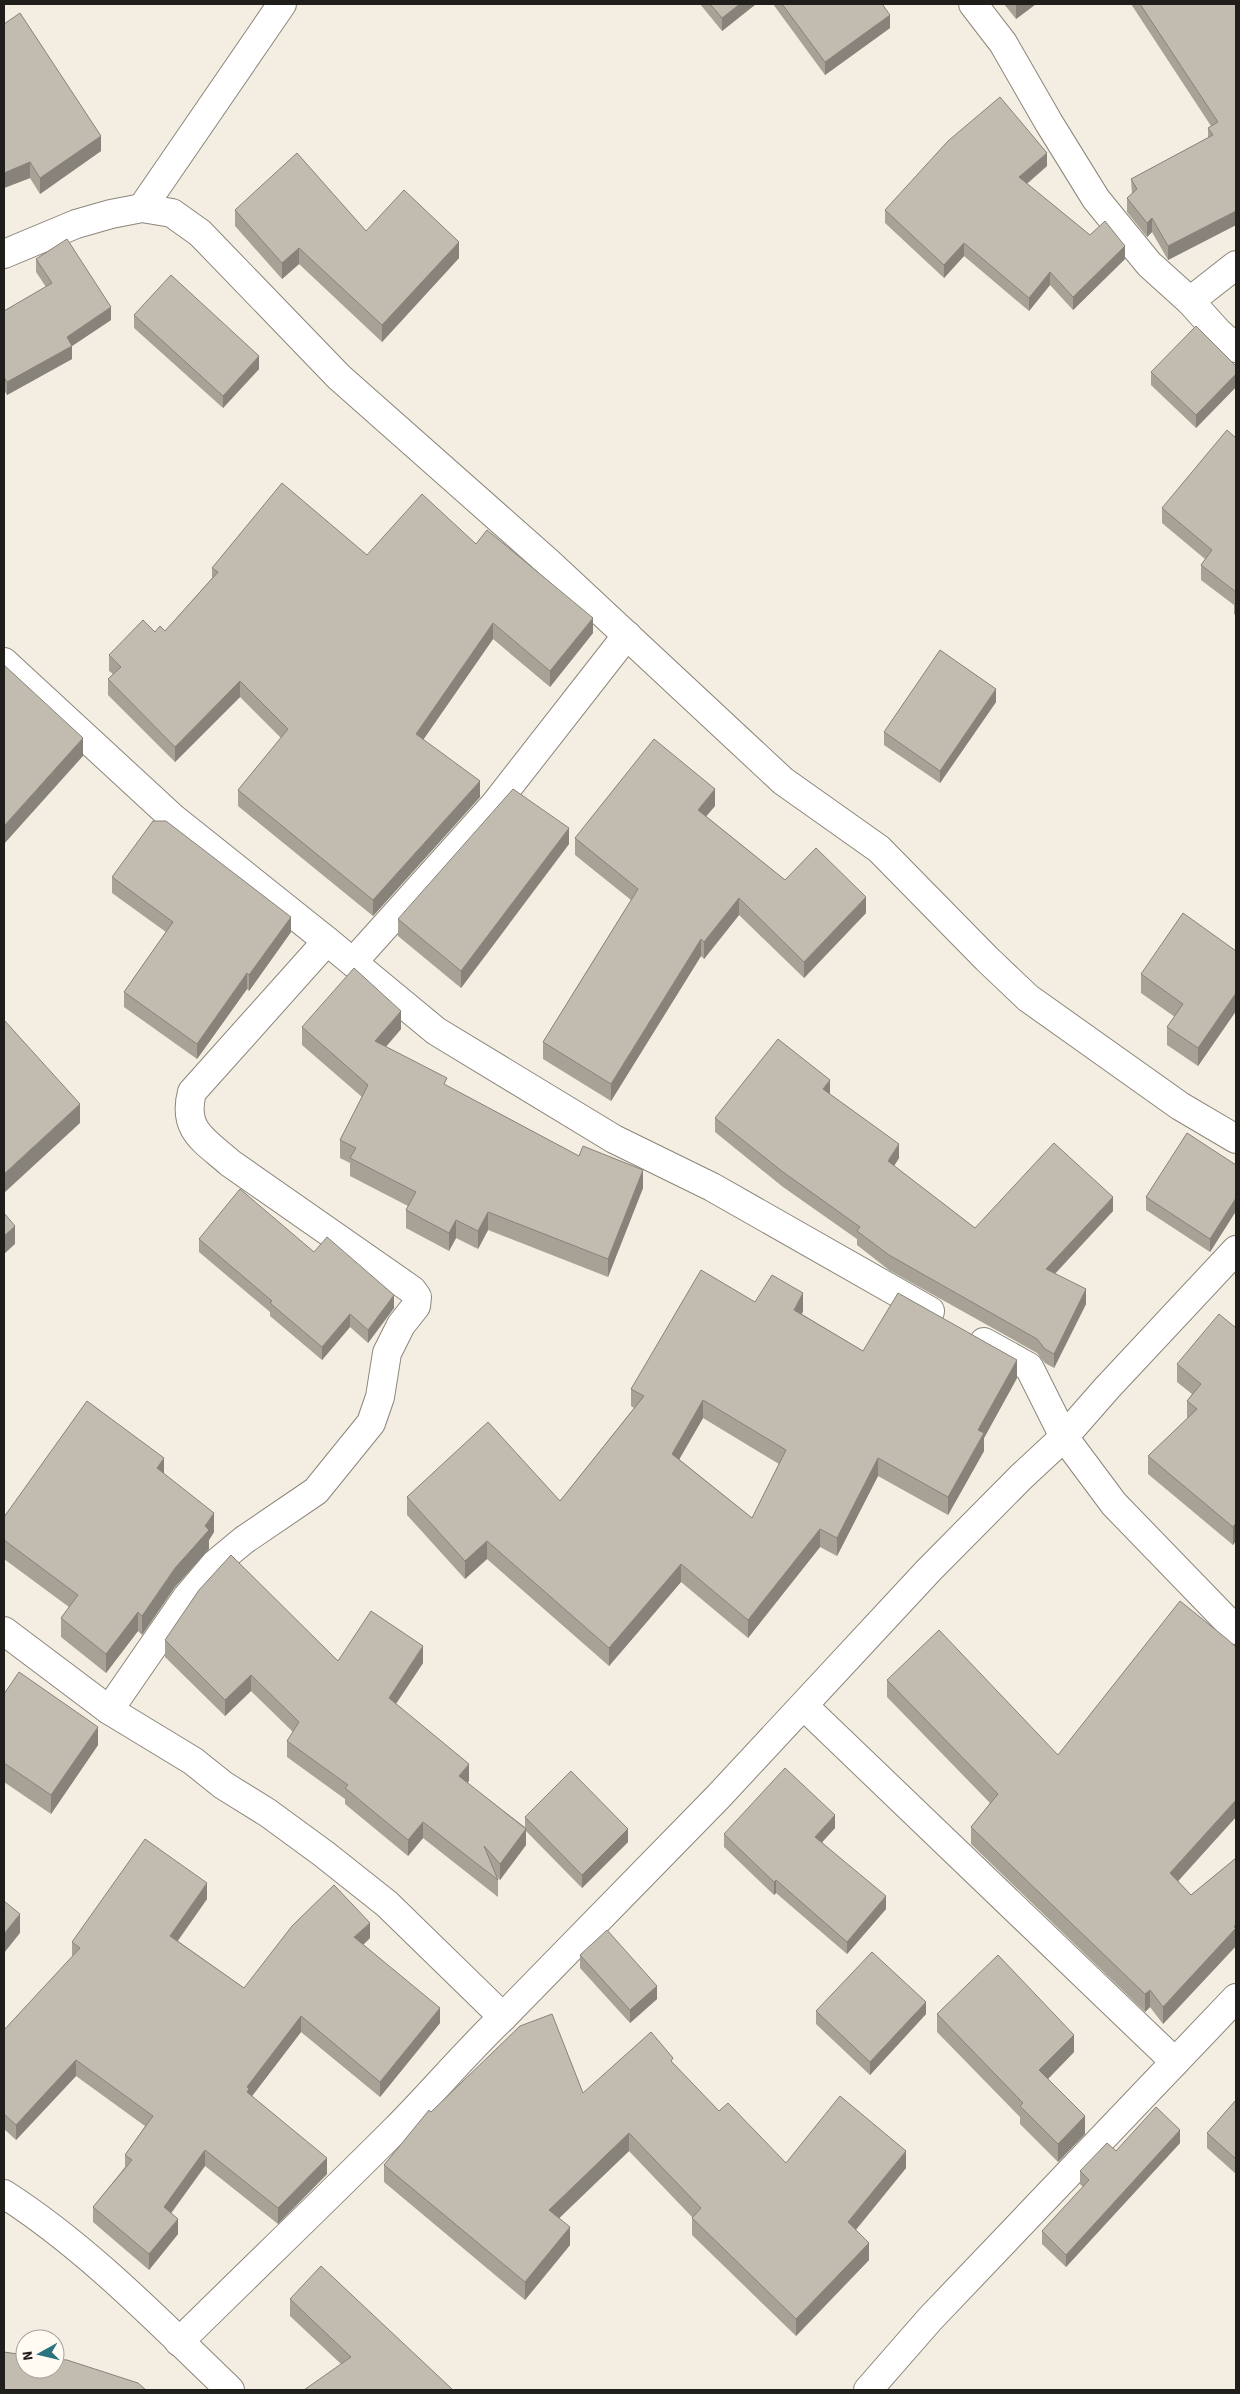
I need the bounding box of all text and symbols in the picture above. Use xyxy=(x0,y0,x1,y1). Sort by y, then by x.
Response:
north arrow xyxy=(15,2329,65,2379)
text: N xyxy=(18,2350,39,2362)

